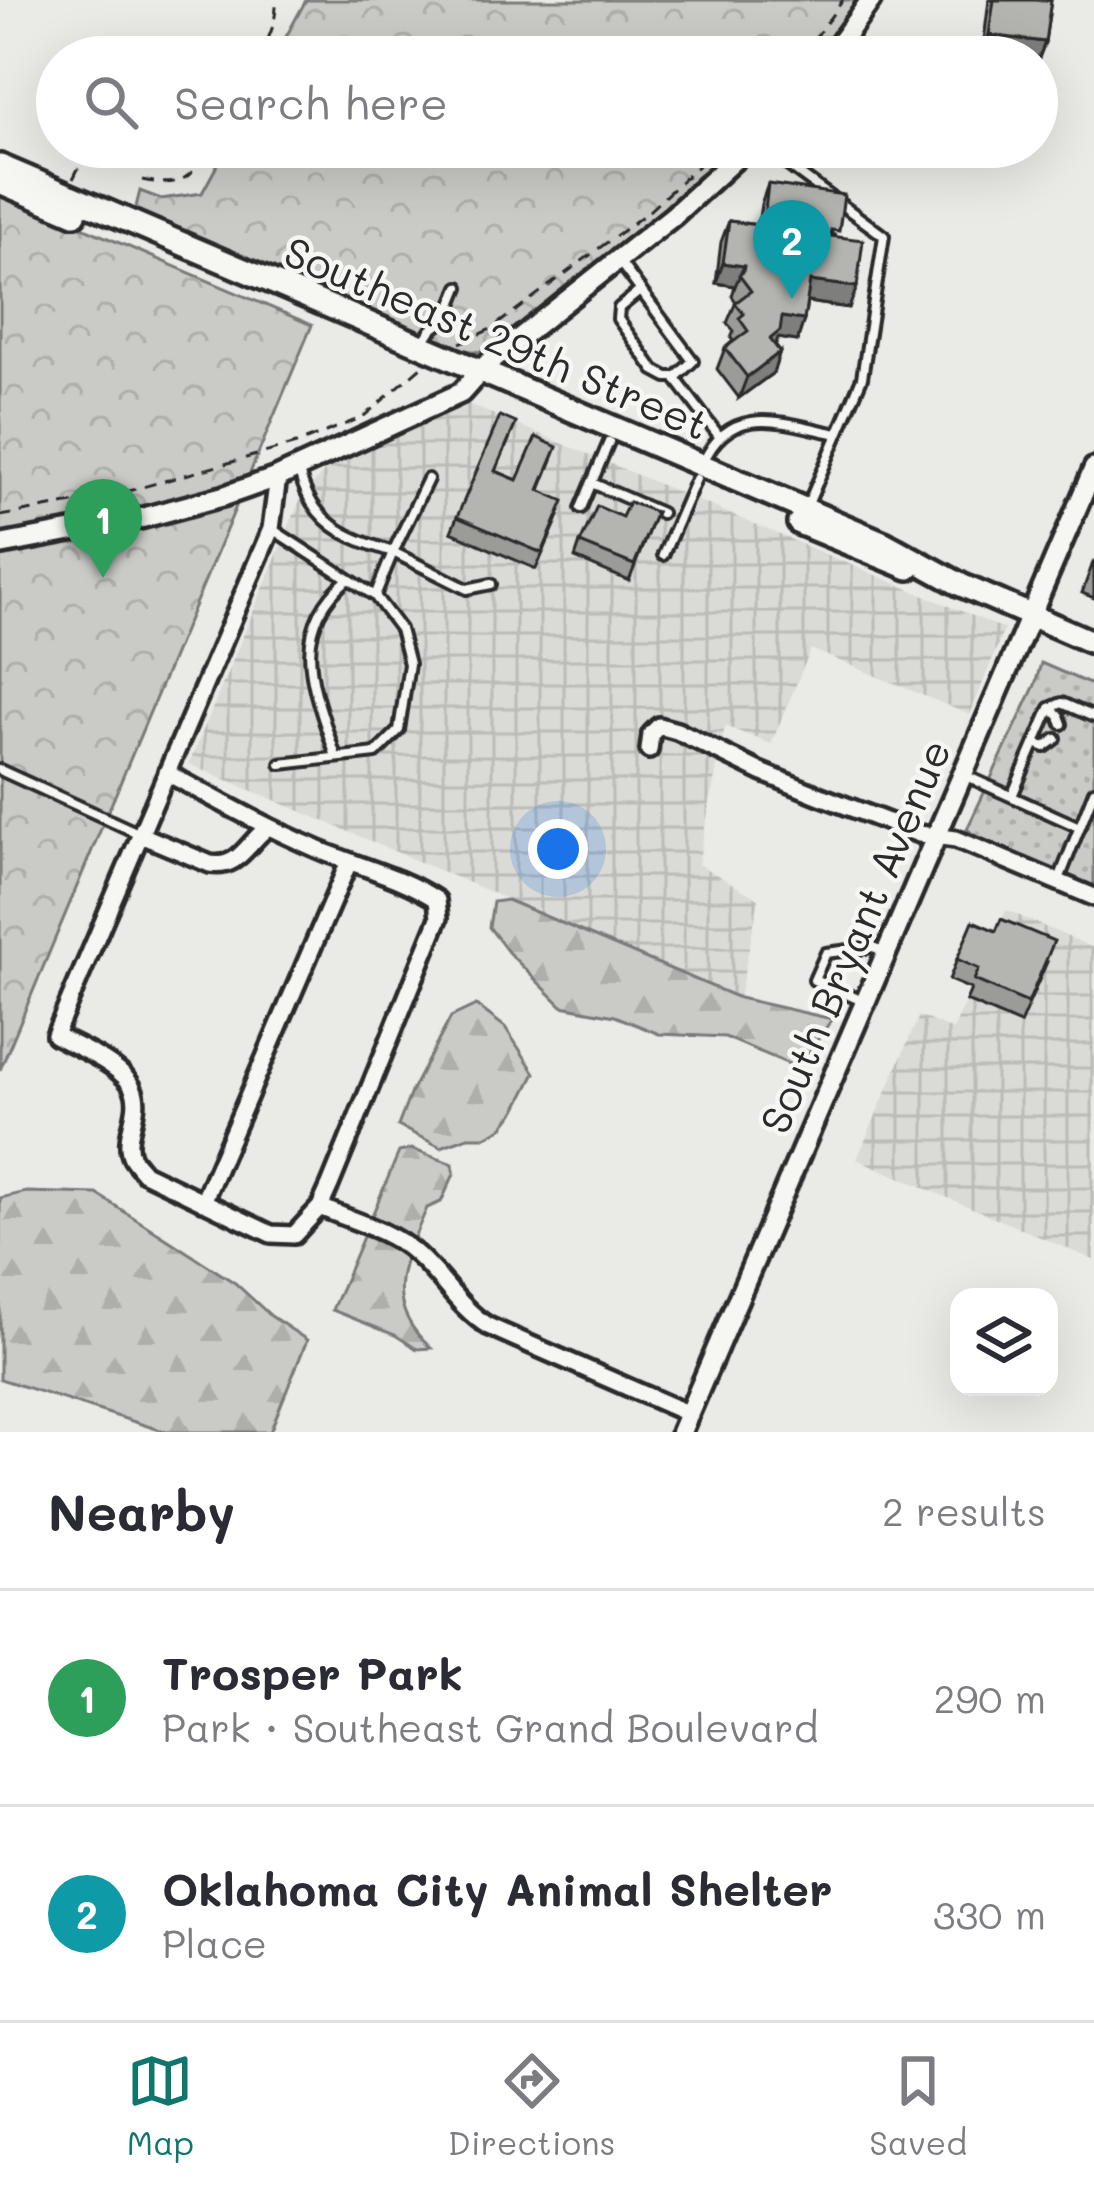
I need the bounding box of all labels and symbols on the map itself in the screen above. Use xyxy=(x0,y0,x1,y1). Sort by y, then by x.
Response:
pin: 2 xyxy=(753,200,831,299)
street label: Southeast 29th Street xyxy=(277,223,717,451)
pin: 1 xyxy=(64,479,142,578)
street label: South Bryant Avenue xyxy=(746,731,962,1141)
your location xyxy=(528,819,588,879)

